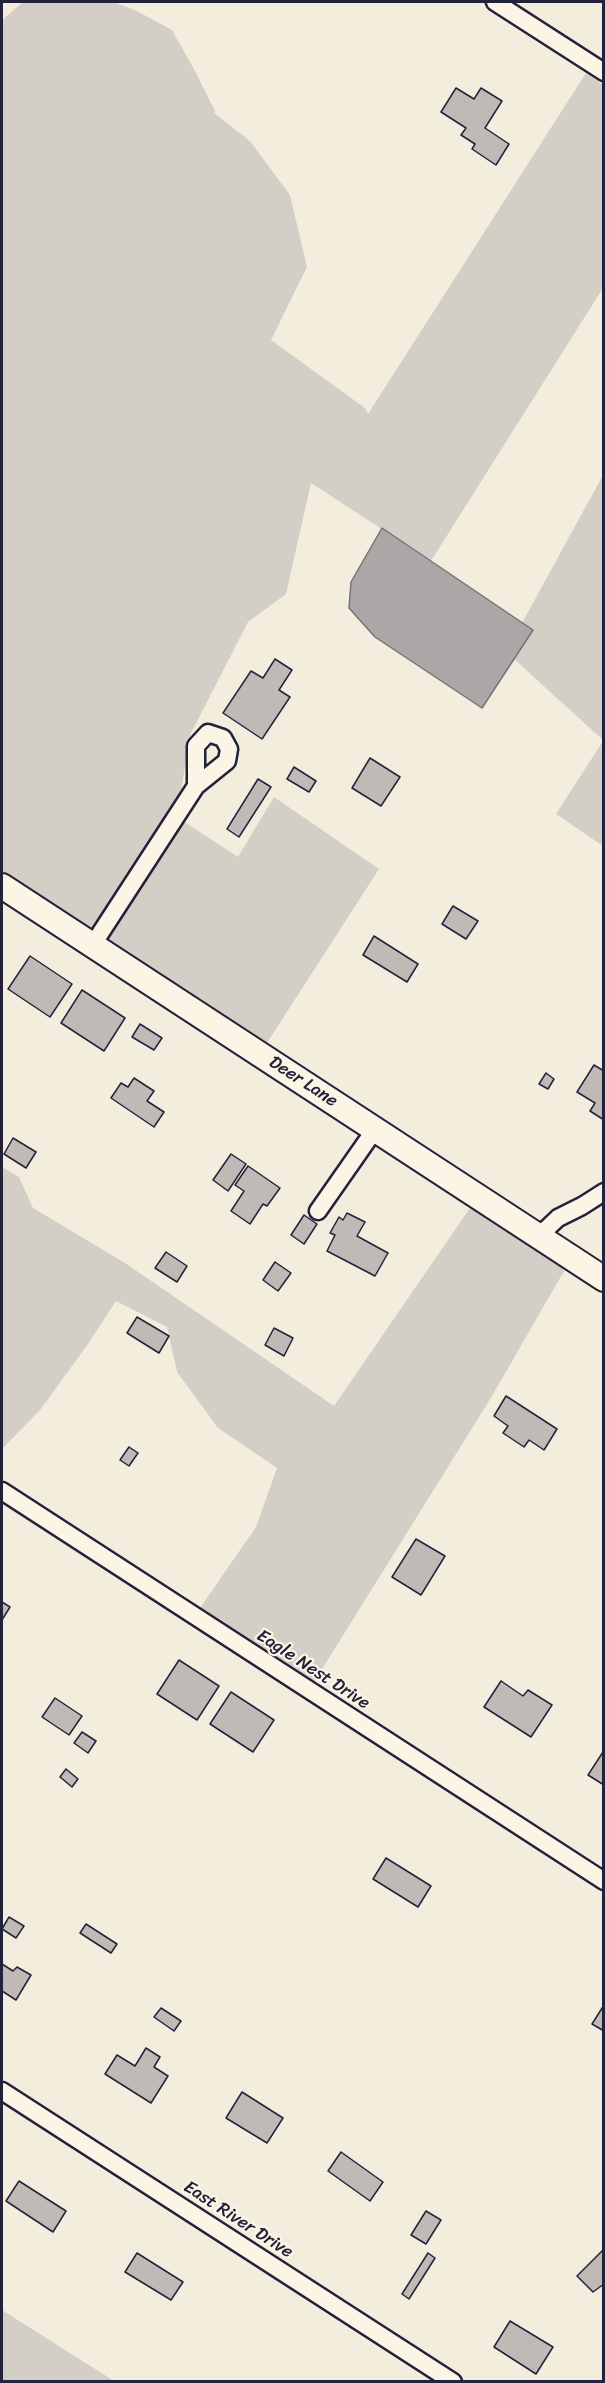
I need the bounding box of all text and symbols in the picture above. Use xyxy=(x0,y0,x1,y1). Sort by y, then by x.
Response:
street label: Deer Lane xyxy=(265,1052,341,1112)
street label: Eagle Nest Drive xyxy=(252,1625,374,1715)
street label: East River Drive xyxy=(179,2177,297,2263)

